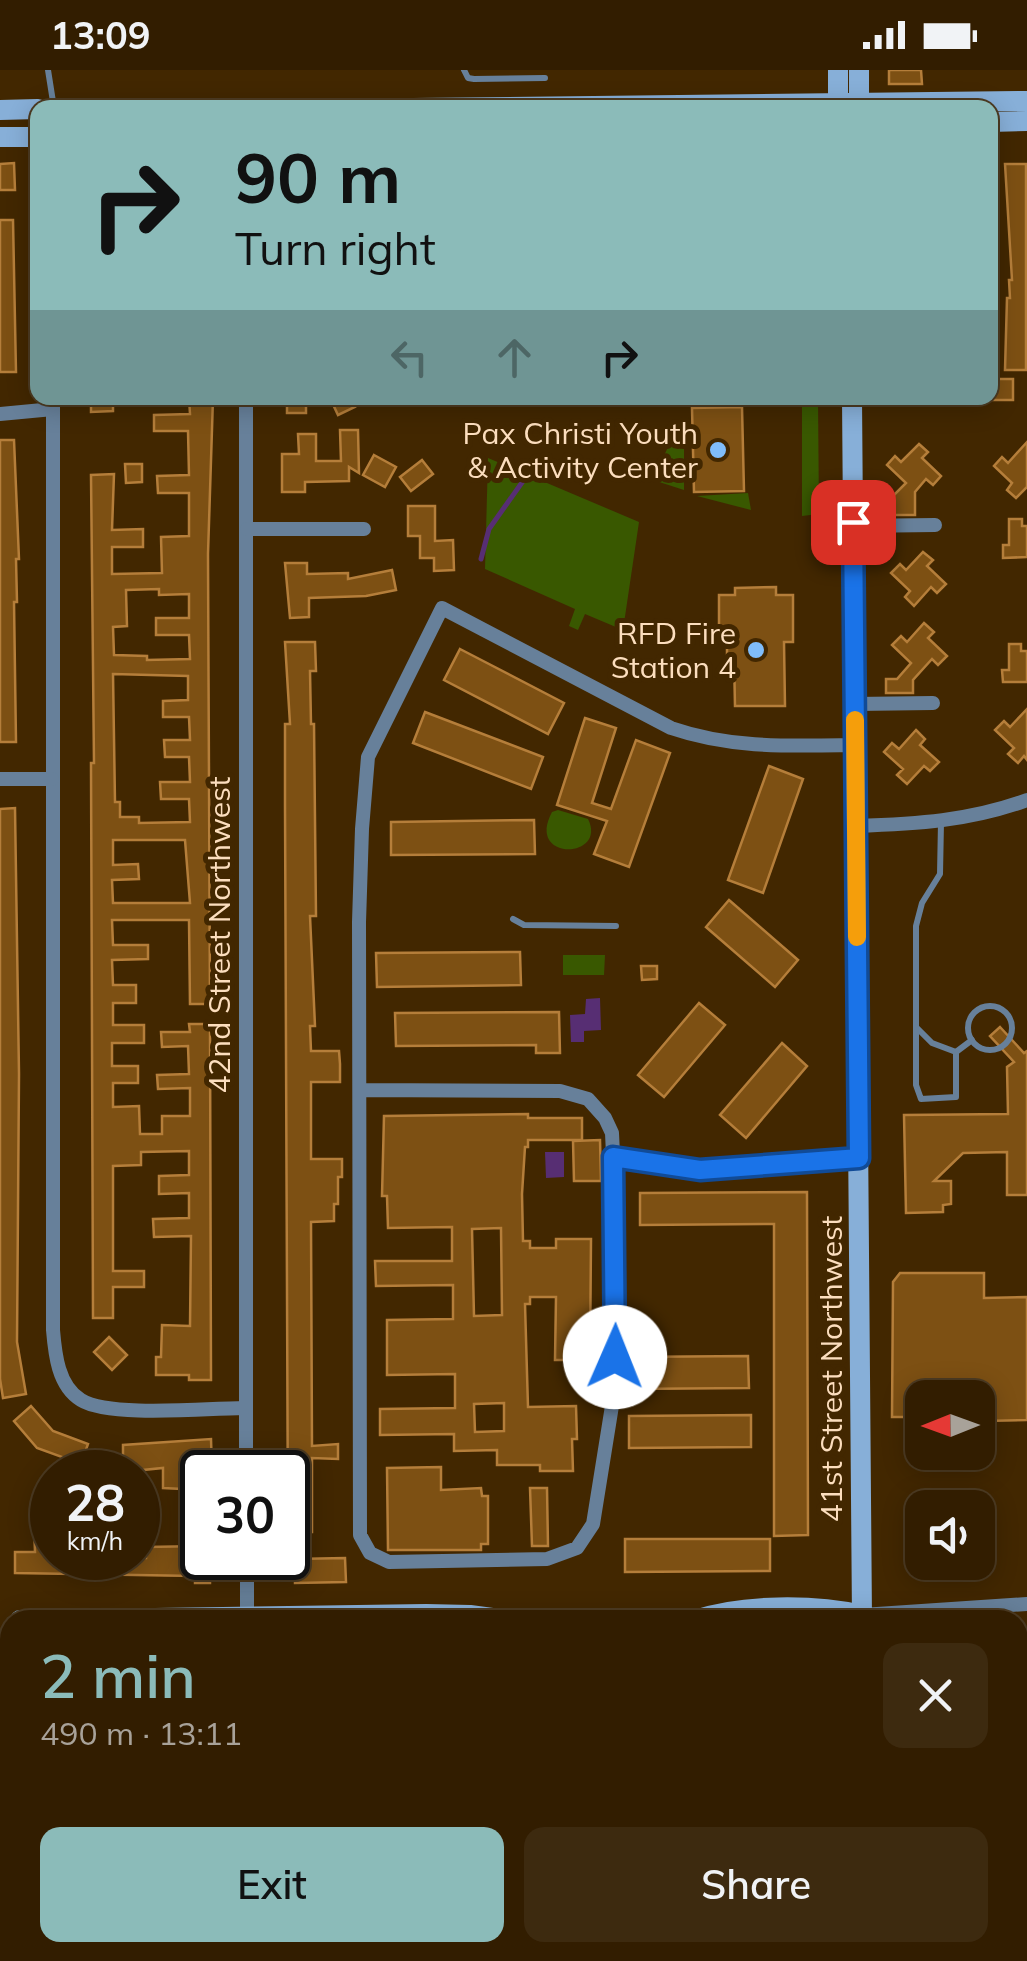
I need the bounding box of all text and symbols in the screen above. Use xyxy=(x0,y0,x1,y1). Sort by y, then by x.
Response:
text: 13:09 xyxy=(50,11,151,59)
text: 90 m xyxy=(235,133,401,221)
icon: right xyxy=(70,140,200,270)
text: Turn right xyxy=(235,220,436,276)
icon: left xyxy=(382,330,437,385)
icon: ahead xyxy=(487,330,542,385)
icon: right xyxy=(592,330,647,385)
place label: Pax Christi Youth & Activity Center xyxy=(463,414,698,486)
marker: Pax Christi Youth & Activity Center xyxy=(707,439,729,461)
pin xyxy=(811,480,896,565)
icon: arrive xyxy=(826,495,881,550)
place label: RFD Fire Station 4 xyxy=(611,614,736,686)
marker: RFD Fire Station 4 xyxy=(745,639,767,661)
street label: 42nd Street Northwest xyxy=(200,777,238,1093)
street label: 41st Street Northwest xyxy=(812,1216,850,1522)
position arrow xyxy=(563,1305,667,1409)
north arrow xyxy=(905,1380,995,1470)
map controls xyxy=(905,1380,995,1580)
speed limit sign: 30 xyxy=(180,1450,310,1580)
text: 28 xyxy=(65,1471,125,1534)
button: sound xyxy=(905,1490,995,1580)
text: km/h xyxy=(67,1525,123,1556)
text: 2 min xyxy=(40,1638,196,1713)
button: close xyxy=(883,1643,988,1748)
text: 490 m · 13:11 xyxy=(40,1713,242,1753)
button: Exit xyxy=(40,1827,504,1942)
button: Share xyxy=(524,1827,988,1942)

